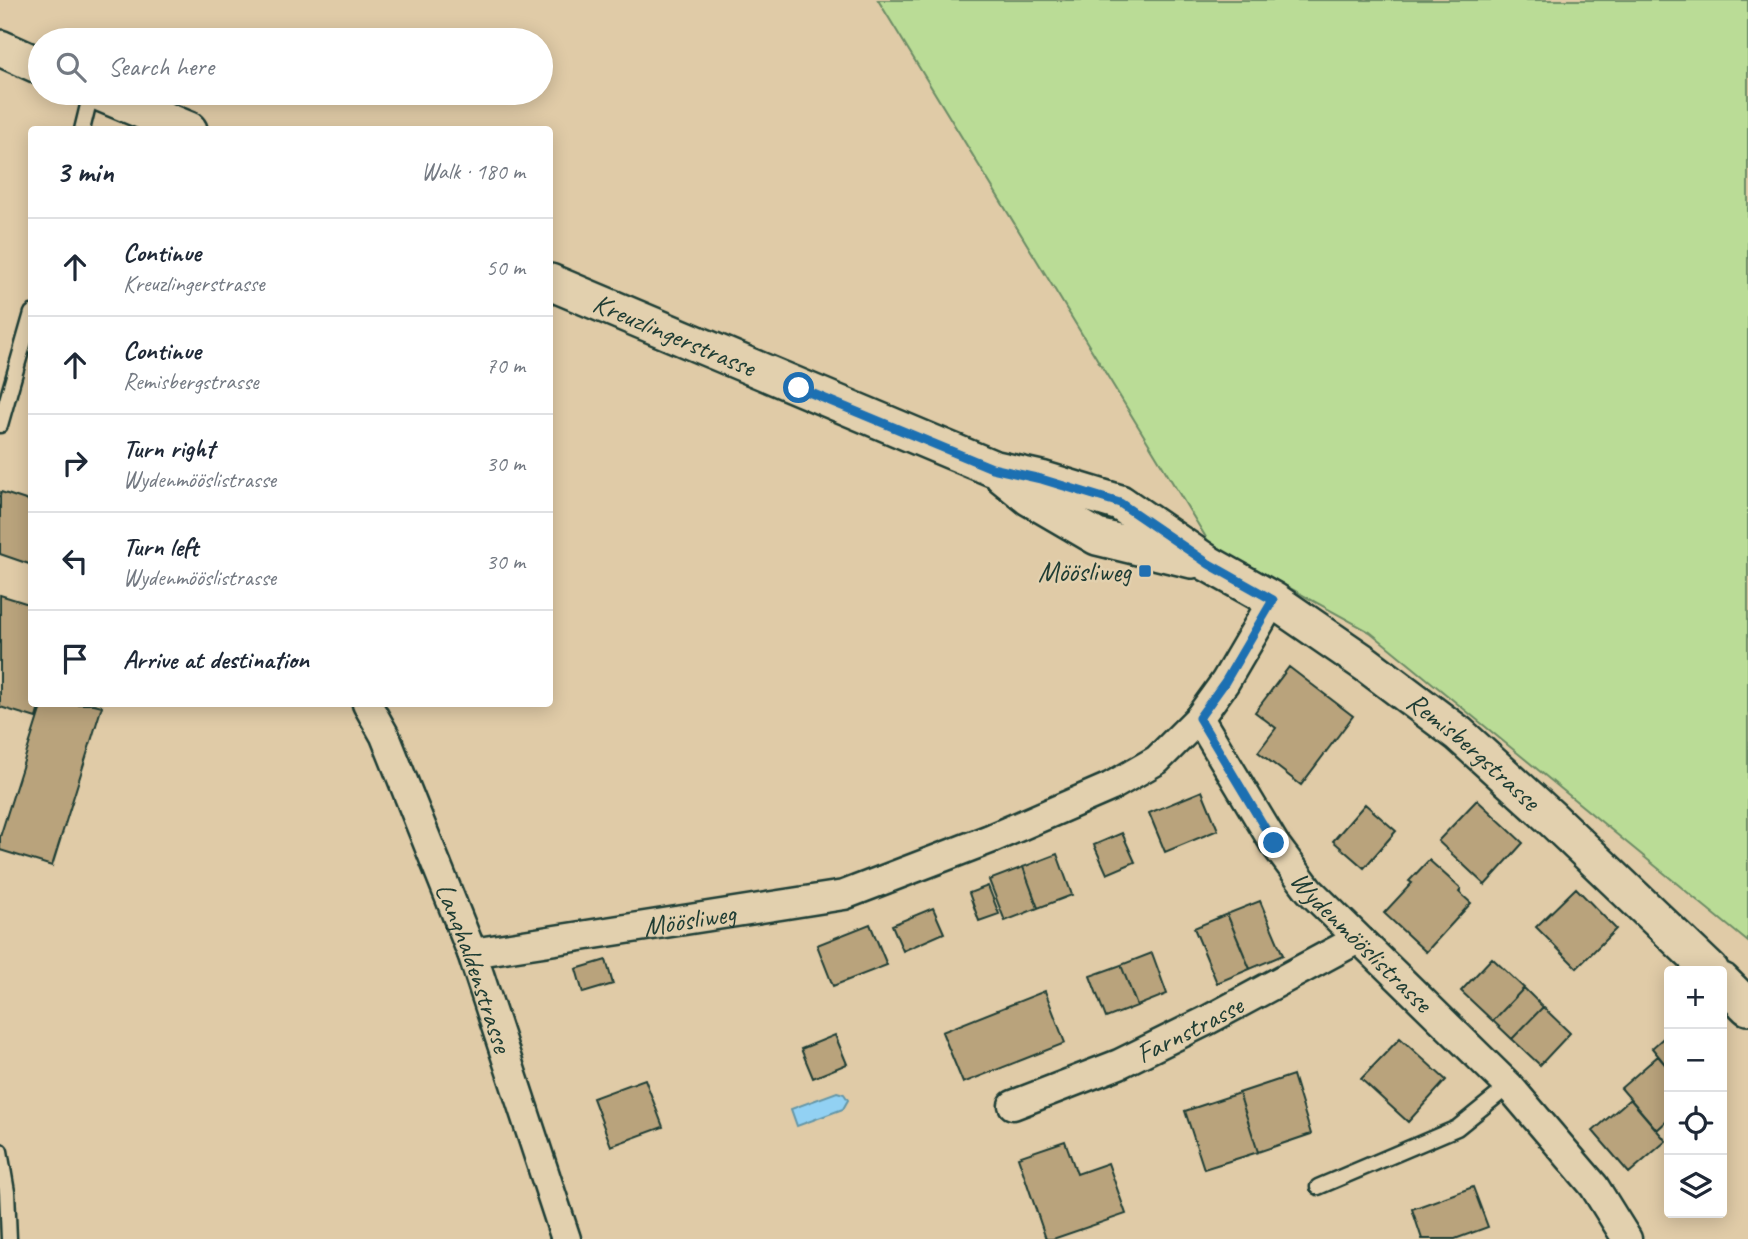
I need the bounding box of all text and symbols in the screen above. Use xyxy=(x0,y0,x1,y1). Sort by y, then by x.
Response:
search box xyxy=(28,28,553,105)
icon: search xyxy=(52,48,90,86)
text: Search here xyxy=(108,50,214,83)
text: 3 min xyxy=(56,153,113,191)
text: Walk · 180 m xyxy=(421,157,525,186)
text: Continue xyxy=(123,236,201,269)
icon: ahead xyxy=(56,248,94,286)
text: 50 m xyxy=(486,253,525,282)
text: Kreuzlingerstrasse xyxy=(123,269,265,298)
street label: Kreuzlingerstrasse xyxy=(588,285,762,385)
text: Continue xyxy=(123,334,201,367)
icon: ahead xyxy=(56,346,94,384)
text: 70 m xyxy=(486,351,525,380)
text: Remisbergstrasse xyxy=(123,367,259,396)
route start xyxy=(783,372,814,403)
text: Turn right xyxy=(123,432,214,465)
icon: right xyxy=(56,444,94,482)
text: 30 m xyxy=(486,449,525,478)
text: Wydenmööslistrasse xyxy=(123,465,276,494)
text: Turn left xyxy=(123,530,198,563)
icon: left xyxy=(56,542,94,580)
text: 30 m xyxy=(486,547,525,576)
place label: Möösliweg xyxy=(1038,554,1132,589)
text: Wydenmööslistrasse xyxy=(123,563,276,592)
marker: Möösliweg xyxy=(1137,563,1153,579)
icon: arrive xyxy=(56,640,94,678)
text: Arrive at destination xyxy=(123,643,309,676)
street label: Remisbergstrasse xyxy=(1400,684,1549,819)
route end xyxy=(1258,827,1289,858)
street label: Wydenmööslistrasse xyxy=(1283,864,1441,1021)
street label: Langhaldenstrasse xyxy=(428,878,521,1059)
street label: Möösliweg xyxy=(641,895,739,944)
map controls xyxy=(1664,966,1727,1218)
button: + xyxy=(1664,966,1727,1029)
street label: Farnstrasse xyxy=(1130,987,1250,1071)
button: − xyxy=(1664,1029,1727,1092)
button: locate xyxy=(1664,1092,1727,1155)
button: layers xyxy=(1664,1155,1727,1218)

